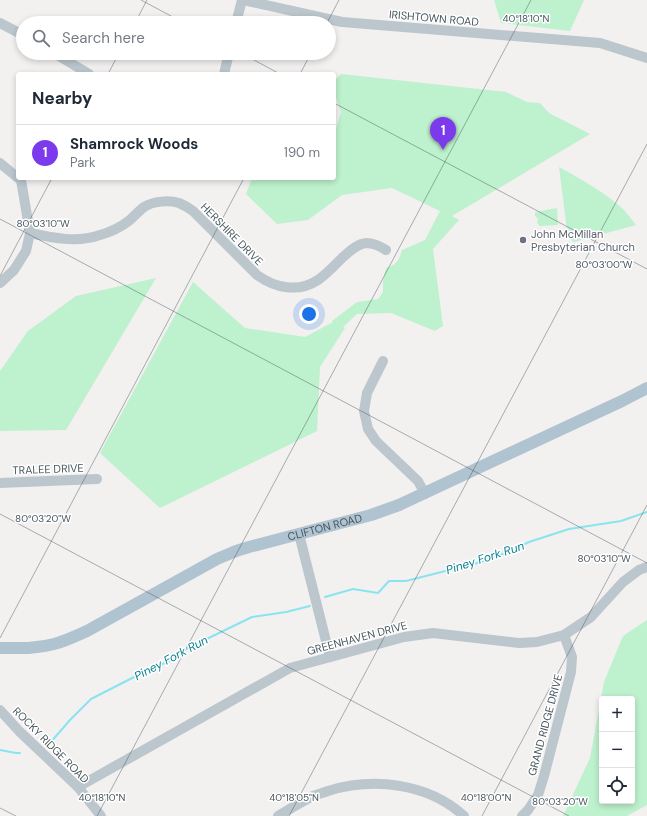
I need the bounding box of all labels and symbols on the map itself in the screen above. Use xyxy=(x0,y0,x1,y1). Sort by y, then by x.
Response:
street label: IRISHTOWN ROAD xyxy=(388,7,480,29)
text: 40°18'10"N xyxy=(503,12,550,25)
pin: 1 xyxy=(430,117,456,150)
street label: HERSHIRE DRIVE xyxy=(198,200,266,268)
text: 80°03'10"W xyxy=(16,217,70,230)
place label: John McMillan Presbyterian Church xyxy=(531,227,635,254)
marker: John McMillan Presbyterian Church xyxy=(518,235,528,245)
text: 80°03'00"W xyxy=(576,258,633,271)
your location xyxy=(299,304,319,324)
street label: TRALEE DRIVE xyxy=(12,461,84,477)
street label: CLIFTON ROAD xyxy=(286,511,364,544)
text: 80°03'20"W xyxy=(15,512,71,525)
water label: Piney Fork Run xyxy=(444,538,526,578)
text: 80°03'10"W xyxy=(577,552,631,565)
street label: GREENHAVEN DRIVE xyxy=(305,618,409,658)
water label: Piney Fork Run xyxy=(131,632,211,684)
street label: GRAND RIDGE DRIVE xyxy=(525,673,565,777)
street label: ROCKY RIDGE ROAD xyxy=(10,704,92,786)
text: 40°18'10"N xyxy=(79,791,126,804)
text: 40°18'05"N xyxy=(269,791,319,804)
text: 40°18'00"N xyxy=(461,791,511,804)
text: 80°03'20"W xyxy=(532,795,588,808)

